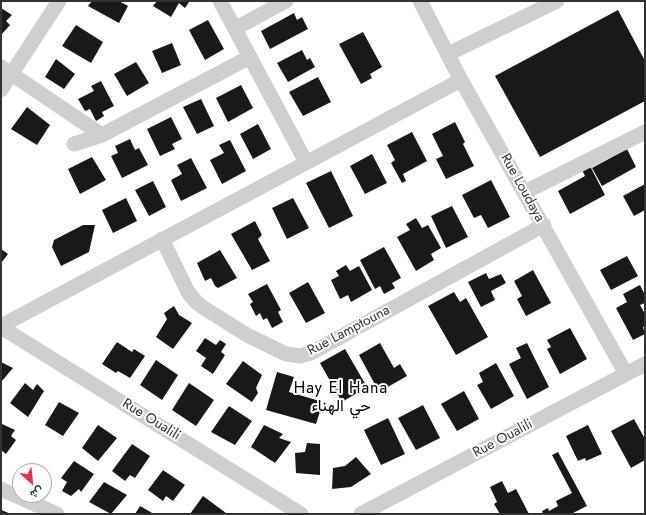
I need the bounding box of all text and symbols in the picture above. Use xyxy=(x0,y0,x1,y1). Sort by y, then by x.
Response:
street label: Rue Loudaya xyxy=(496,151,548,225)
street label: Rue Lamptouna xyxy=(305,302,393,360)
district label: Hay El Hana حي الهناء xyxy=(294,379,388,417)
street label: Rue Oualili xyxy=(119,396,183,444)
street label: Rue Oualili xyxy=(470,416,536,462)
north arrow xyxy=(12,463,52,503)
text: ش xyxy=(27,483,47,503)

